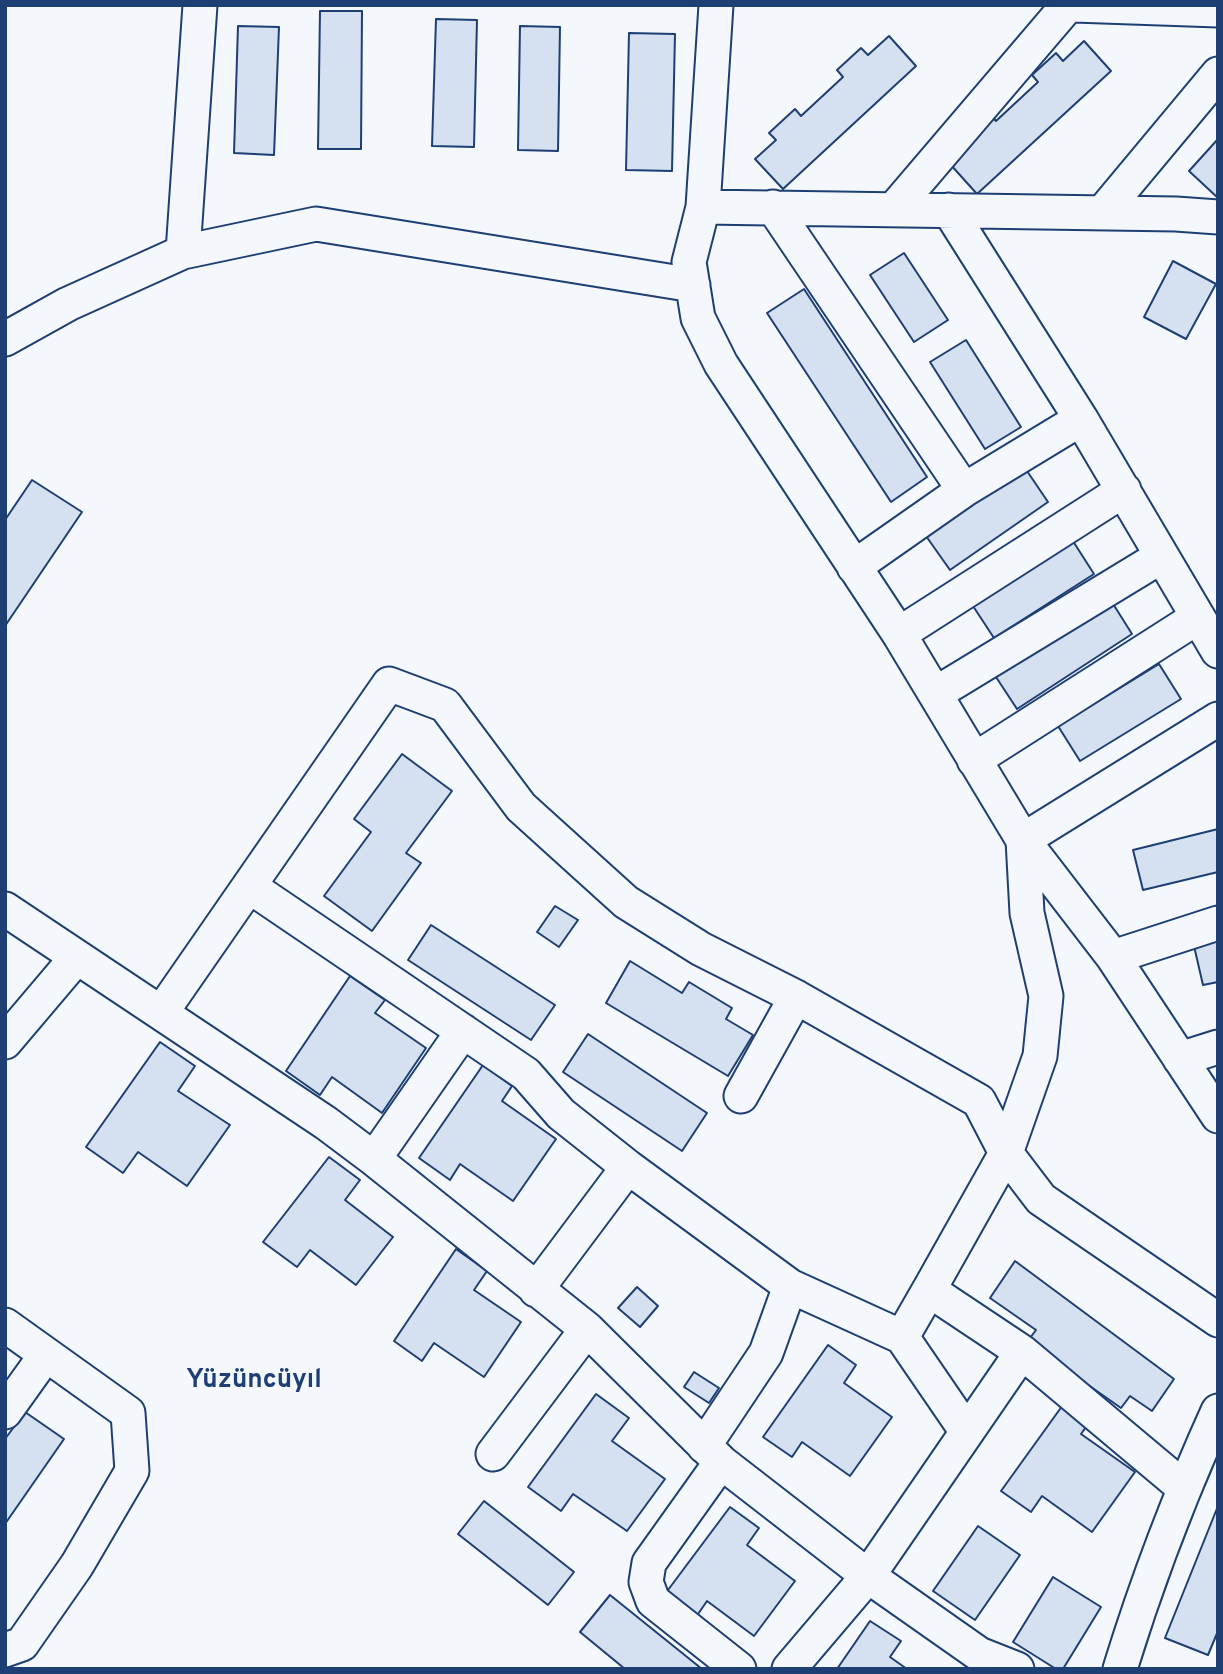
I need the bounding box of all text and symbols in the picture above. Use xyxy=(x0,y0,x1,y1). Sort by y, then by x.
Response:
district label: Yüzüncüyıl xyxy=(186,1366,322,1398)

